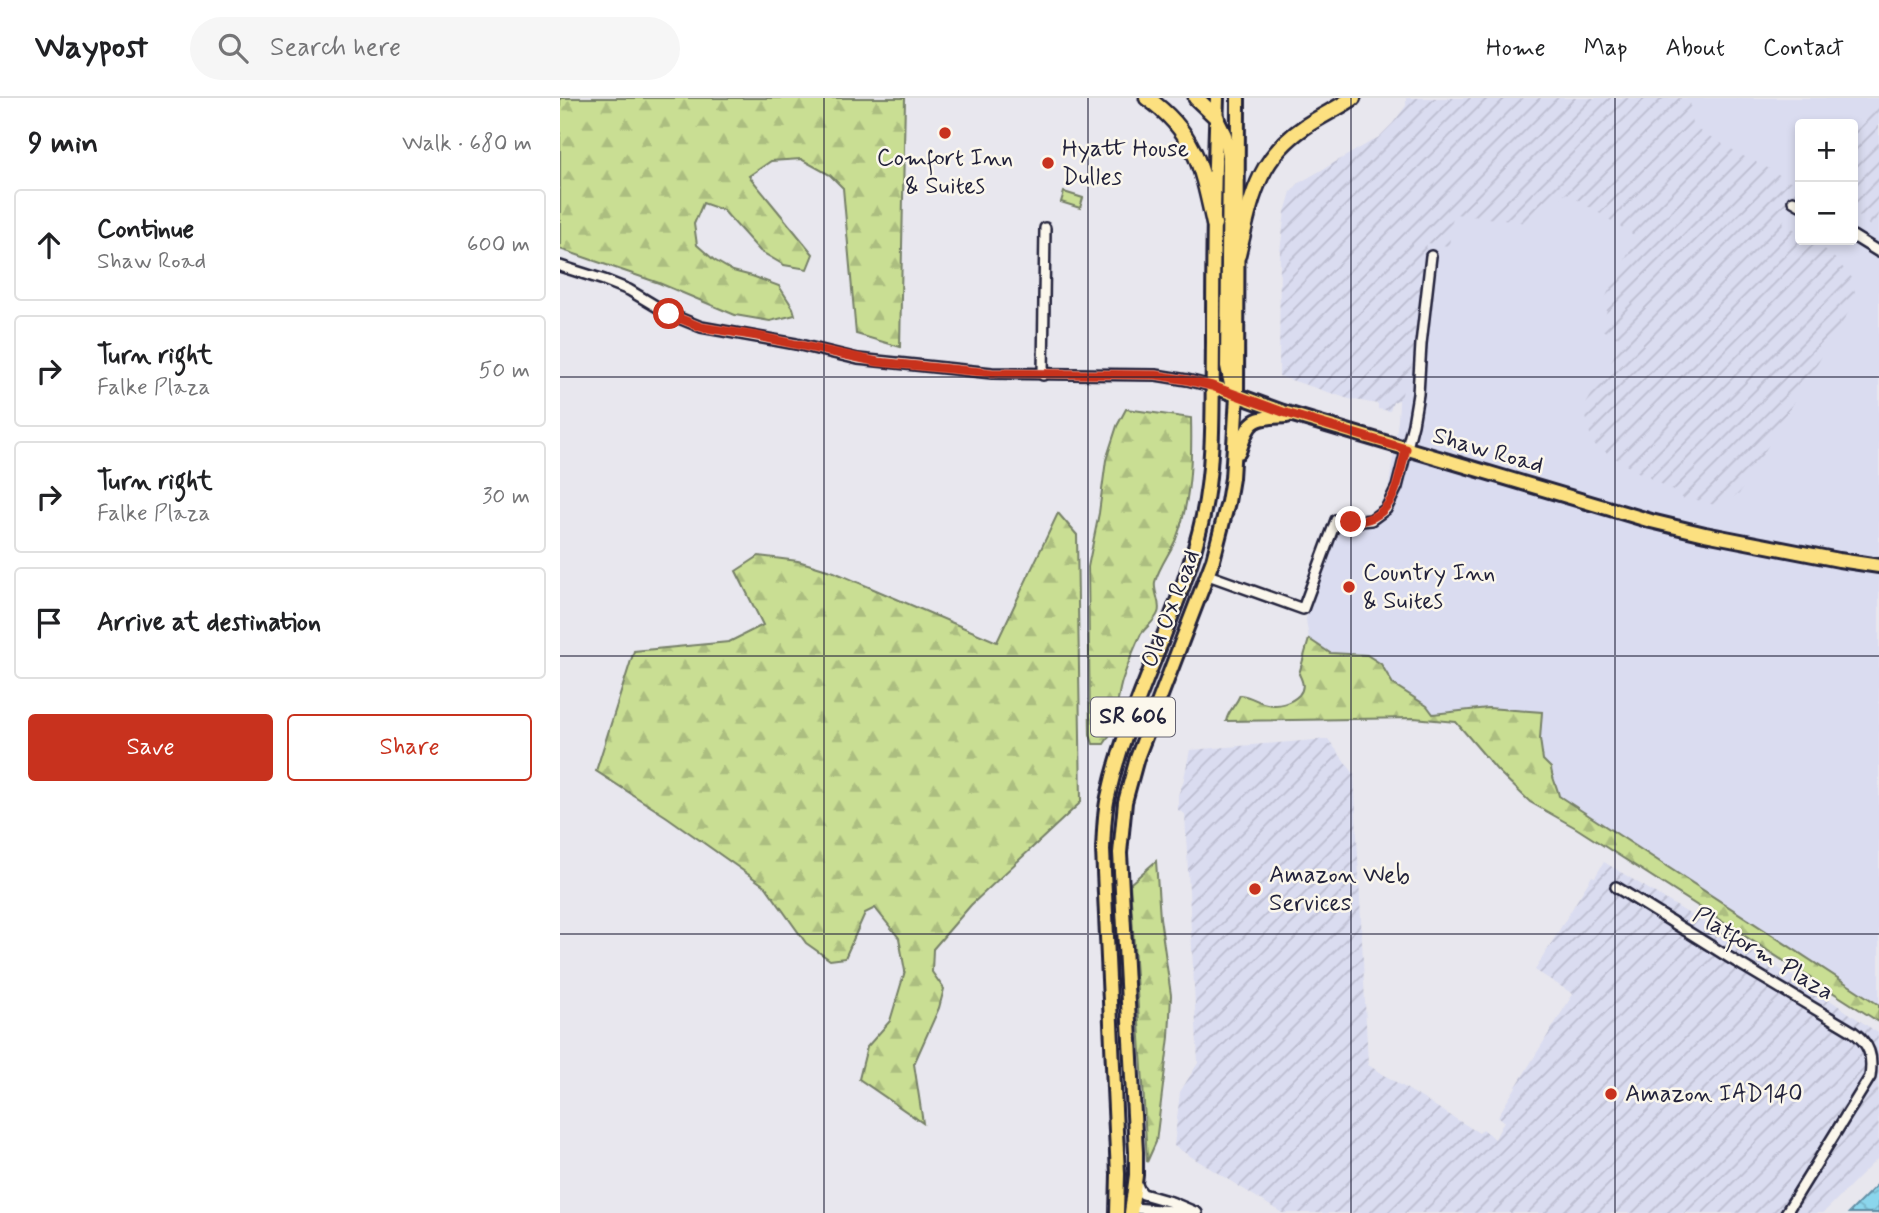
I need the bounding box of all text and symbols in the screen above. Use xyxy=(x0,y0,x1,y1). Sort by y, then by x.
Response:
search box xyxy=(190,17,680,80)
text: Waypost xyxy=(35,26,148,70)
icon: search xyxy=(214,29,252,67)
text: Search here xyxy=(270,31,401,65)
text: Home xyxy=(1486,33,1546,64)
text: Map xyxy=(1584,33,1628,64)
text: About xyxy=(1666,33,1725,64)
text: Contact xyxy=(1763,33,1844,64)
map controls xyxy=(1795,119,1858,245)
button: + xyxy=(1795,119,1858,182)
text: 9 min xyxy=(28,124,98,163)
marker: Comfort Inn & Suites xyxy=(937,125,953,141)
text: Walk · 680 m xyxy=(402,129,532,159)
place label: Hyatt House Dulles xyxy=(1062,134,1189,193)
place label: Comfort Inn & Suites xyxy=(877,143,1013,202)
marker: Hyatt House Dulles xyxy=(1040,155,1056,171)
button: − xyxy=(1795,182,1858,245)
text: Continue xyxy=(97,213,194,247)
icon: ahead xyxy=(30,226,68,264)
text: 600 m xyxy=(467,230,530,260)
text: Shaw Road xyxy=(97,247,206,277)
route start xyxy=(653,298,684,329)
text: Turn right xyxy=(97,339,213,373)
icon: right xyxy=(30,352,68,390)
text: 50 m xyxy=(479,356,530,386)
text: Falke Plaza xyxy=(97,373,210,403)
street label: Shaw Road xyxy=(1429,420,1547,482)
text: Turn right xyxy=(97,465,213,499)
icon: right xyxy=(30,478,68,516)
text: 30 m xyxy=(482,482,530,512)
text: Falke Plaza xyxy=(97,499,210,529)
route end xyxy=(1335,506,1366,537)
street label: Old Ox Road xyxy=(1134,546,1208,672)
place label: Country Inn & Suites xyxy=(1363,558,1495,617)
marker: Country Inn & Suites xyxy=(1341,579,1357,595)
icon: arrive xyxy=(30,604,68,642)
text: Arrive at destination xyxy=(97,606,321,640)
road number: SR 606 xyxy=(1091,698,1175,736)
button: Save xyxy=(28,714,273,781)
button: Share xyxy=(287,714,532,781)
place label: Amazon Web Services xyxy=(1269,860,1410,919)
marker: Amazon Web Services xyxy=(1247,881,1263,897)
street label: Platform Plaza xyxy=(1686,900,1839,1010)
place label: Amazon IAD140 xyxy=(1625,1079,1803,1110)
marker: Amazon IAD140 xyxy=(1603,1086,1619,1102)

